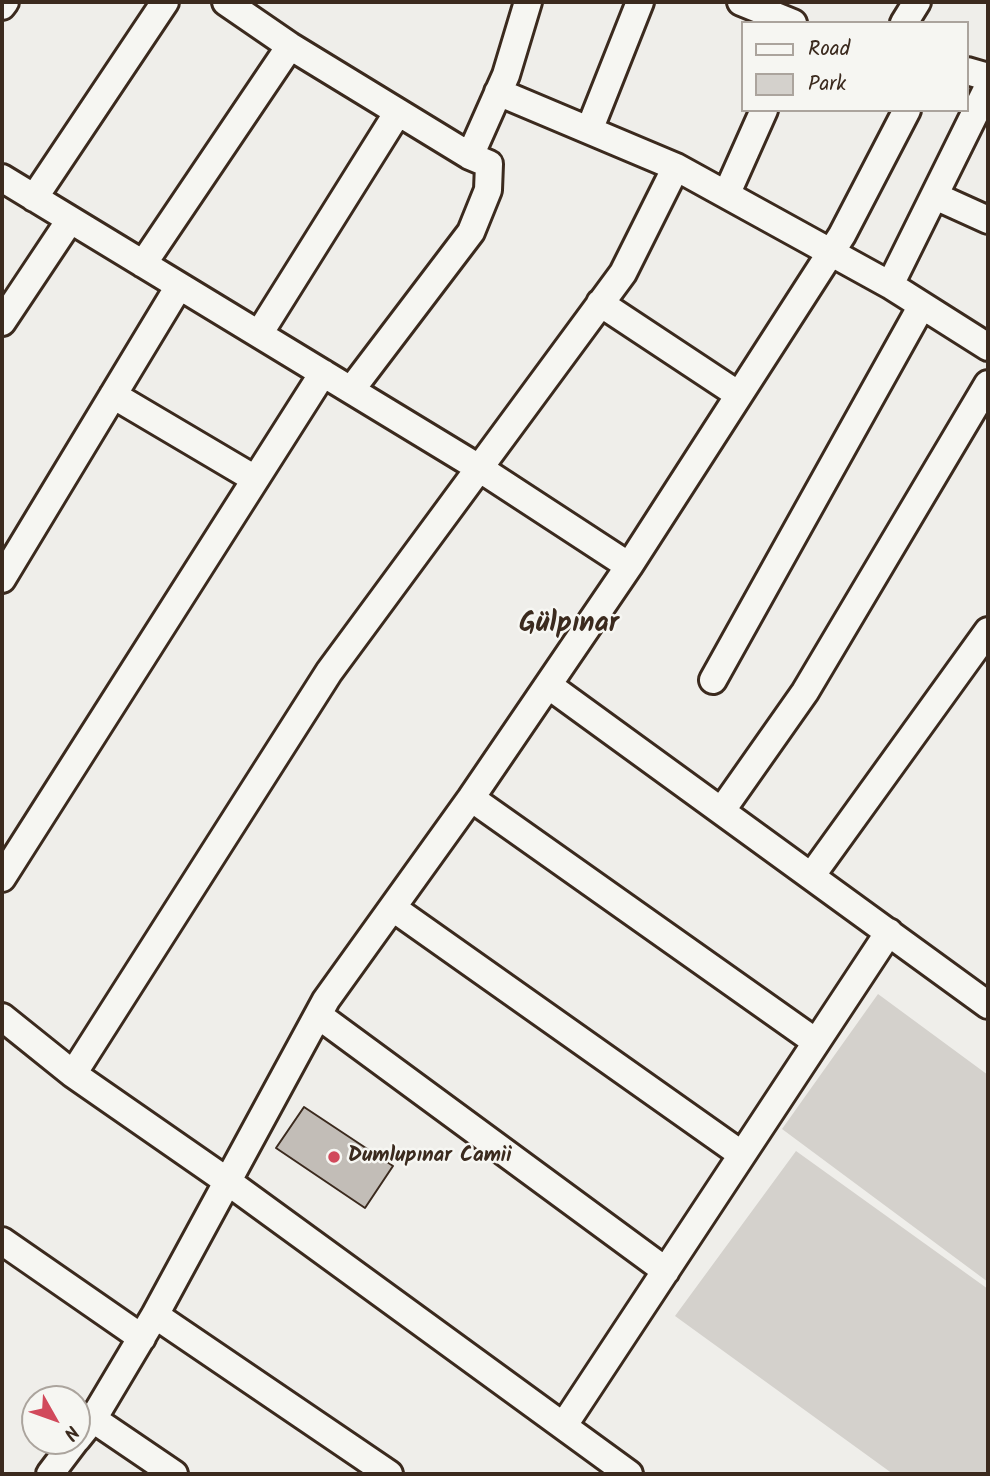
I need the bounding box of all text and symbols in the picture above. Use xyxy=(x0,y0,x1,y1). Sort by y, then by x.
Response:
legend xyxy=(741,21,969,112)
text: Road xyxy=(808,33,850,66)
text: Park xyxy=(808,68,846,101)
district label: Gülpınar xyxy=(519,609,619,643)
place label: Dumlupınar Camii xyxy=(348,1144,512,1170)
marker: Dumlupınar Camii xyxy=(326,1149,342,1165)
north arrow xyxy=(21,1385,91,1455)
text: N xyxy=(55,1418,86,1446)

